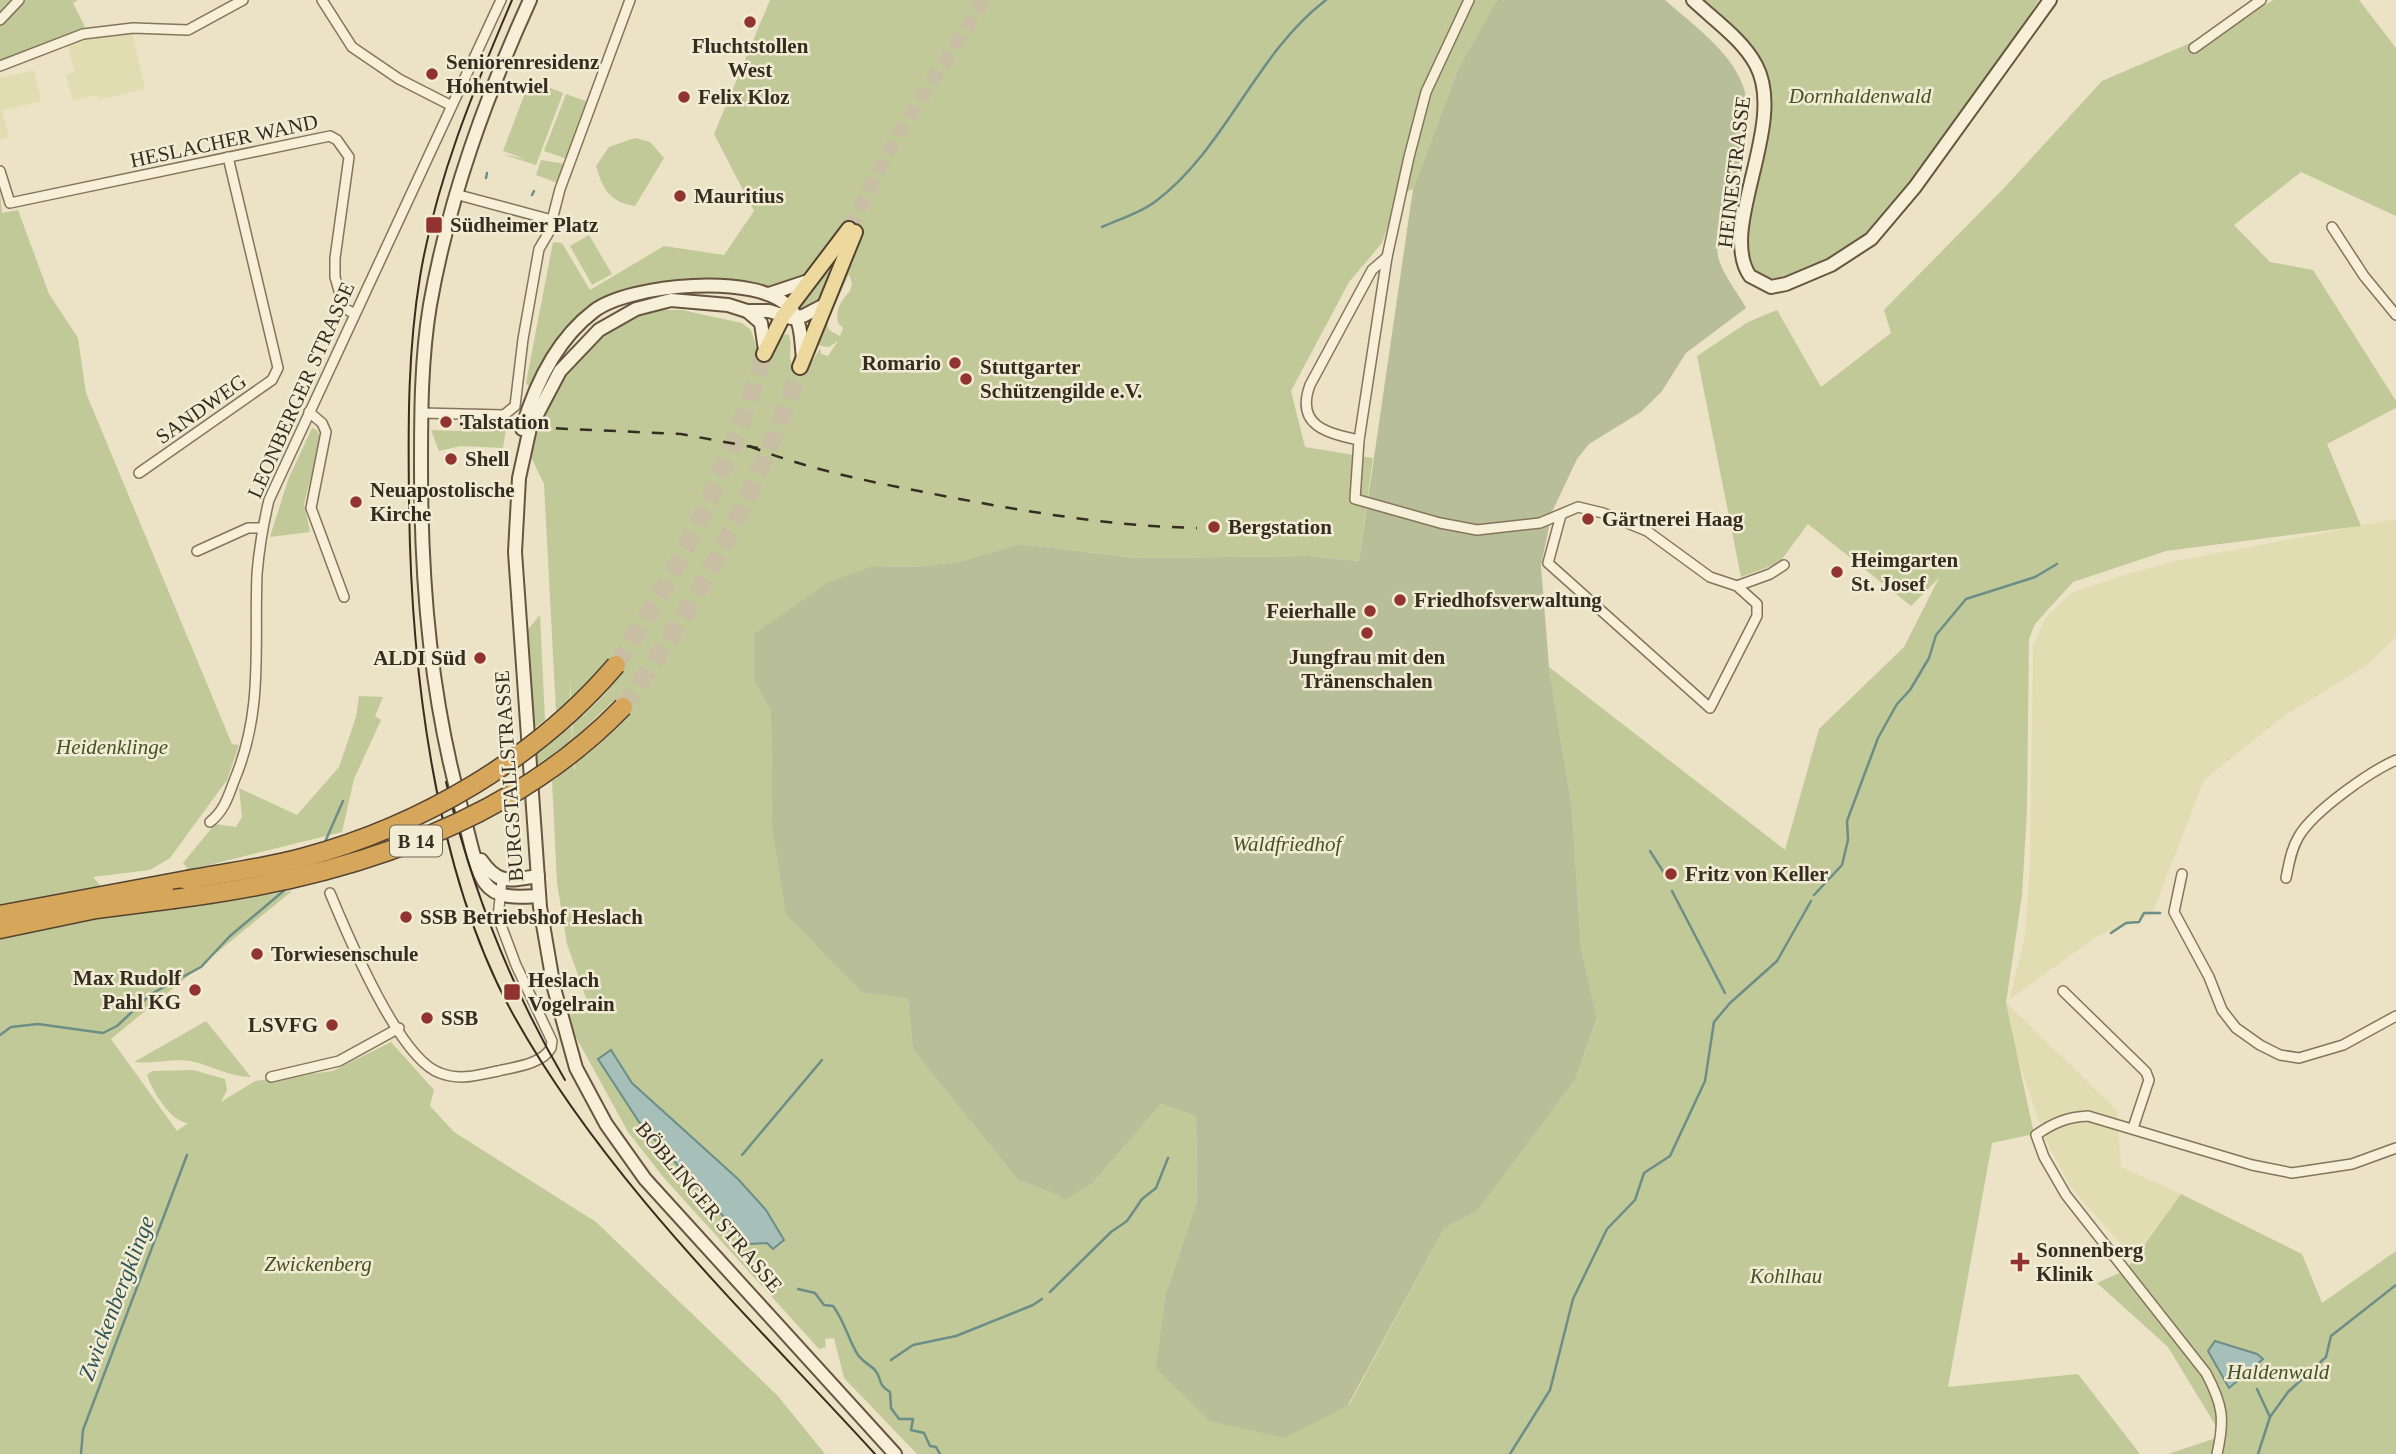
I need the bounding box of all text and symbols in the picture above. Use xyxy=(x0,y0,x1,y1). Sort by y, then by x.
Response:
marker: Fluchtstollen West xyxy=(742,14,758,30)
place label: Fluchtstollen West xyxy=(692,34,809,82)
place label: Seniorenresidenz Hohentwiel xyxy=(446,50,599,98)
marker: Seniorenresidenz Hohentwiel xyxy=(424,66,440,82)
park label: Dornhaldenwald xyxy=(1788,84,1932,108)
place label: Felix Kloz xyxy=(698,85,790,109)
marker: Felix Kloz xyxy=(676,89,692,105)
street label: HEINESTRASSE xyxy=(1713,95,1755,249)
street label: HESLACHER WAND xyxy=(128,109,320,173)
place label: Mauritius xyxy=(694,184,784,208)
marker: Mauritius xyxy=(672,188,688,204)
place label: Südheimer Platz xyxy=(450,213,598,237)
marker: Südheimer Platz xyxy=(424,215,444,235)
street label: LEONBERGER STRASSE xyxy=(242,278,360,502)
place label: Romario xyxy=(862,351,941,375)
marker: Romario xyxy=(947,355,963,371)
place label: Stuttgarter Schützengilde e.V. xyxy=(980,355,1142,403)
street label: SANDWEG xyxy=(151,369,251,449)
marker: Stuttgarter Schützengilde e.V. xyxy=(958,371,974,387)
place label: Talstation xyxy=(460,410,549,434)
marker: Talstation xyxy=(438,414,454,430)
place label: Shell xyxy=(465,447,510,471)
marker: Shell xyxy=(443,451,459,467)
place label: Neuapostolische Kirche xyxy=(370,478,515,526)
marker: Neuapostolische Kirche xyxy=(348,494,364,510)
place label: Gärtnerei Haag xyxy=(1602,507,1744,531)
marker: Gärtnerei Haag xyxy=(1580,511,1596,527)
place label: Bergstation xyxy=(1228,515,1332,539)
marker: Bergstation xyxy=(1206,519,1222,535)
place label: Heimgarten St. Josef xyxy=(1851,548,1959,596)
marker: Heimgarten St. Josef xyxy=(1829,564,1845,580)
place label: Friedhofsverwaltung xyxy=(1414,588,1602,612)
marker: Friedhofsverwaltung xyxy=(1392,592,1408,608)
place label: Feierhalle xyxy=(1266,599,1356,623)
marker: Feierhalle xyxy=(1362,603,1378,619)
marker: Jungfrau mit den Tränenschalen xyxy=(1359,625,1375,641)
place label: Jungfrau mit den Tränenschalen xyxy=(1289,645,1445,693)
place label: ALDI Süd xyxy=(373,646,466,670)
marker: ALDI Süd xyxy=(472,650,488,666)
street label: BURGSTALLSTRASSE xyxy=(490,669,528,883)
park label: Heidenklinge xyxy=(55,735,168,759)
road number: B 14 xyxy=(390,826,442,856)
park label: Waldfriedhof xyxy=(1233,832,1345,856)
place label: Fritz von Keller xyxy=(1685,862,1828,886)
marker: Fritz von Keller xyxy=(1663,866,1679,882)
place label: SSB Betriebshof Heslach xyxy=(420,905,643,929)
marker: SSB Betriebshof Heslach xyxy=(398,909,414,925)
place label: Torwiesenschule xyxy=(271,942,418,966)
marker: Torwiesenschule xyxy=(249,946,265,962)
place label: Max Rudolf Pahl KG xyxy=(73,966,182,1014)
place label: Heslach Vogelrain xyxy=(528,968,615,1016)
marker: Max Rudolf Pahl KG xyxy=(187,982,203,998)
marker: Heslach Vogelrain xyxy=(502,982,522,1002)
place label: SSB xyxy=(441,1006,478,1030)
marker: SSB xyxy=(419,1010,435,1026)
place label: LSVFG xyxy=(248,1013,318,1037)
marker: LSVFG xyxy=(324,1017,340,1033)
street label: BÖBLINGER STRASSE xyxy=(631,1117,787,1297)
water label: Zwickenbergklinge xyxy=(74,1212,159,1384)
place label: Sonnenberg Klinik xyxy=(2036,1238,2144,1286)
park label: Zwickenberg xyxy=(264,1252,372,1276)
marker: Sonnenberg Klinik xyxy=(2010,1252,2030,1272)
park label: Kohlhau xyxy=(1749,1264,1822,1288)
park label: Haldenwald xyxy=(2226,1360,2330,1384)

